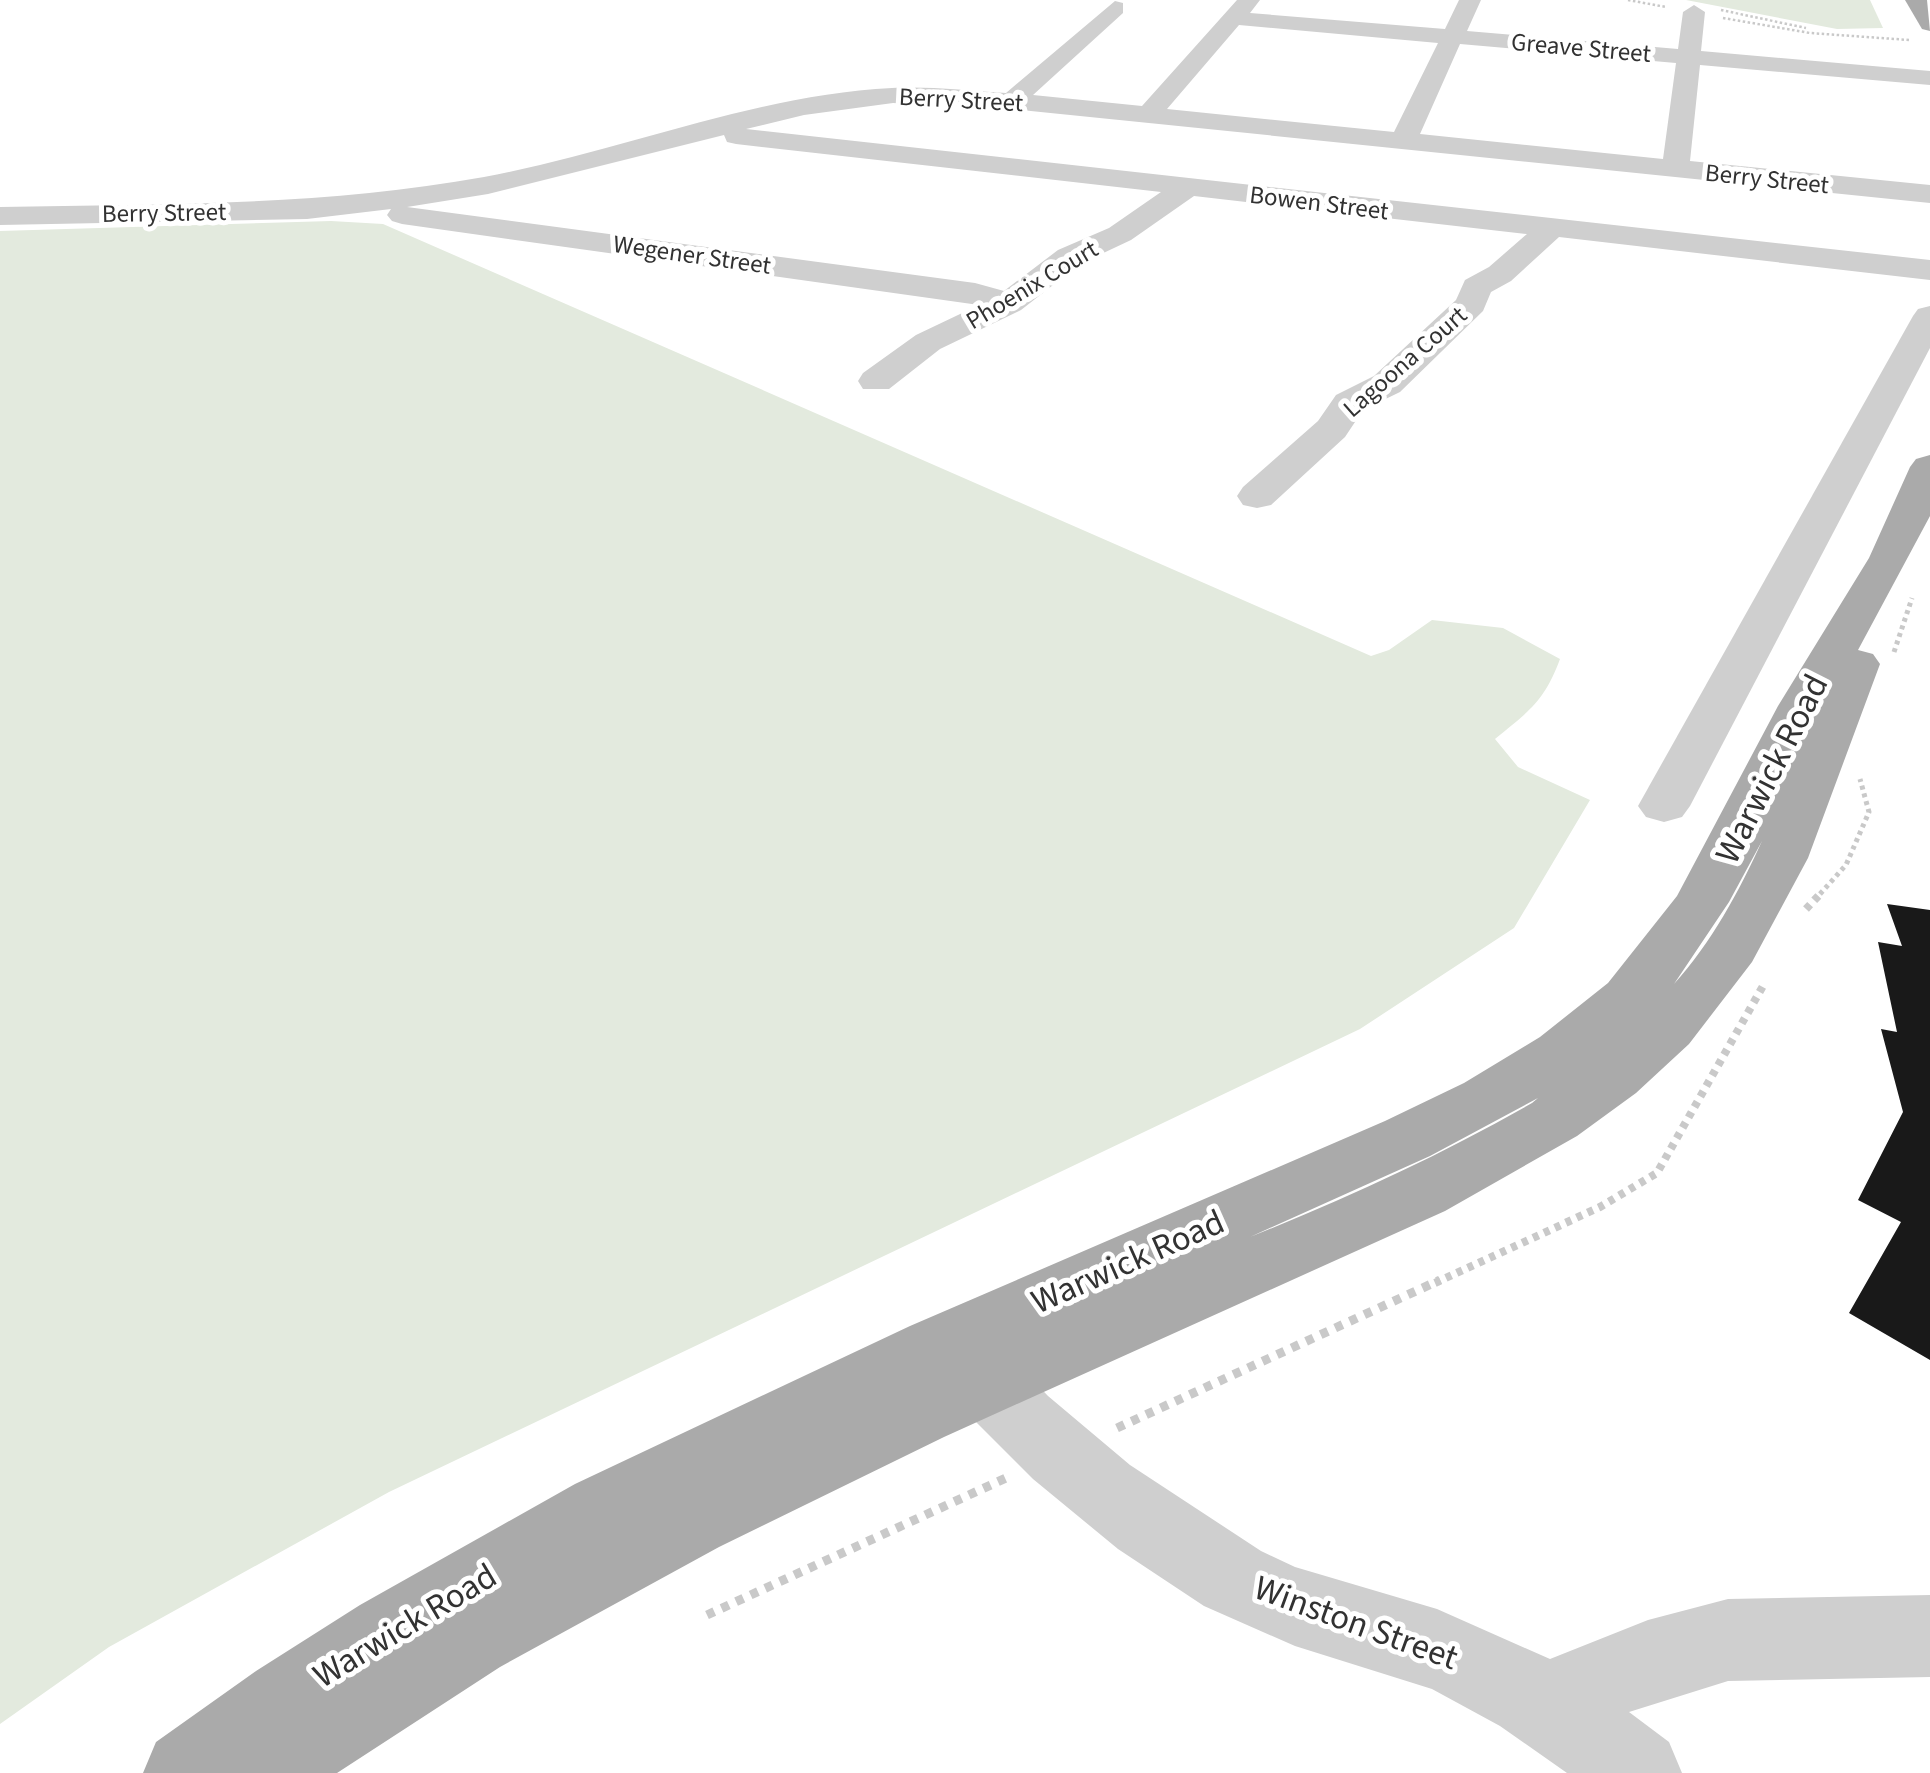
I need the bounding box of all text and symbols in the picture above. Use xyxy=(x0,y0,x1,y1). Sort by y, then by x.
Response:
street label: Greave Street xyxy=(1510,24,1653,72)
street label: Berry Street xyxy=(898,79,1025,121)
street label: Berry Street xyxy=(1703,155,1831,203)
street label: Bowen Street xyxy=(1247,177,1391,229)
street label: Berry Street xyxy=(102,194,227,232)
street label: Wegener Street xyxy=(611,226,774,284)
street label: Phoenix Court xyxy=(959,231,1105,339)
street label: Lagoona Court xyxy=(1335,298,1475,426)
street label: Warwick Road xyxy=(1703,666,1841,872)
street label: Warwick Road xyxy=(1023,1197,1233,1327)
street label: Warwick Road xyxy=(304,1551,506,1701)
street label: Winston Street xyxy=(1247,1563,1465,1683)

